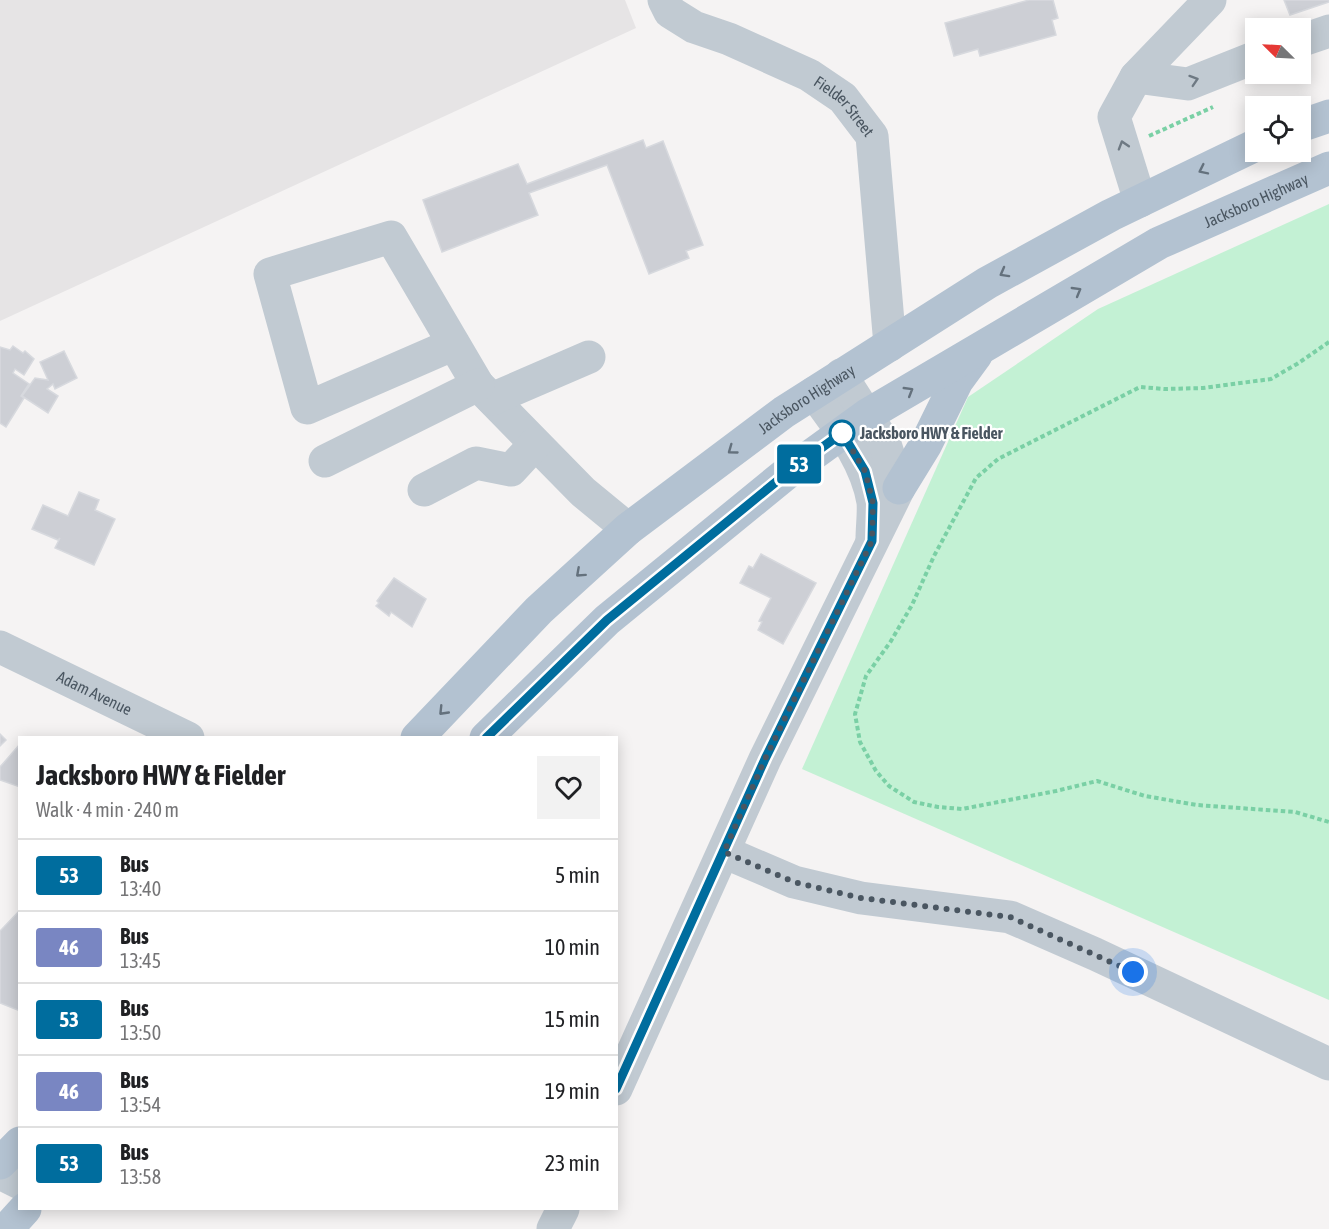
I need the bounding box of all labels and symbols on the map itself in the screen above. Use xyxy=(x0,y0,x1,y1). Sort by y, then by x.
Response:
north arrow xyxy=(1245,18,1311,84)
street label: Fielder Street xyxy=(811,72,878,140)
one-way arrow xyxy=(1188,75,1199,87)
one-way arrow xyxy=(1118,140,1130,151)
one-way arrow xyxy=(1198,163,1209,175)
street label: Jacksboro Highway xyxy=(1201,169,1311,231)
one-way arrow xyxy=(1000,266,1010,277)
one-way arrow xyxy=(1071,287,1081,299)
street label: Jacksboro Highway xyxy=(755,360,859,437)
one-way arrow xyxy=(903,387,914,398)
marker: Jacksboro HWY & Fielder xyxy=(829,420,855,446)
place label: Jacksboro HWY & Fielder xyxy=(859,424,1003,442)
one-way arrow xyxy=(727,443,738,454)
line badge: 53 xyxy=(772,444,826,484)
one-way arrow xyxy=(576,566,587,577)
street label: Adam Avenue xyxy=(54,667,135,718)
one-way arrow xyxy=(439,704,450,714)
your location xyxy=(1118,957,1148,987)

